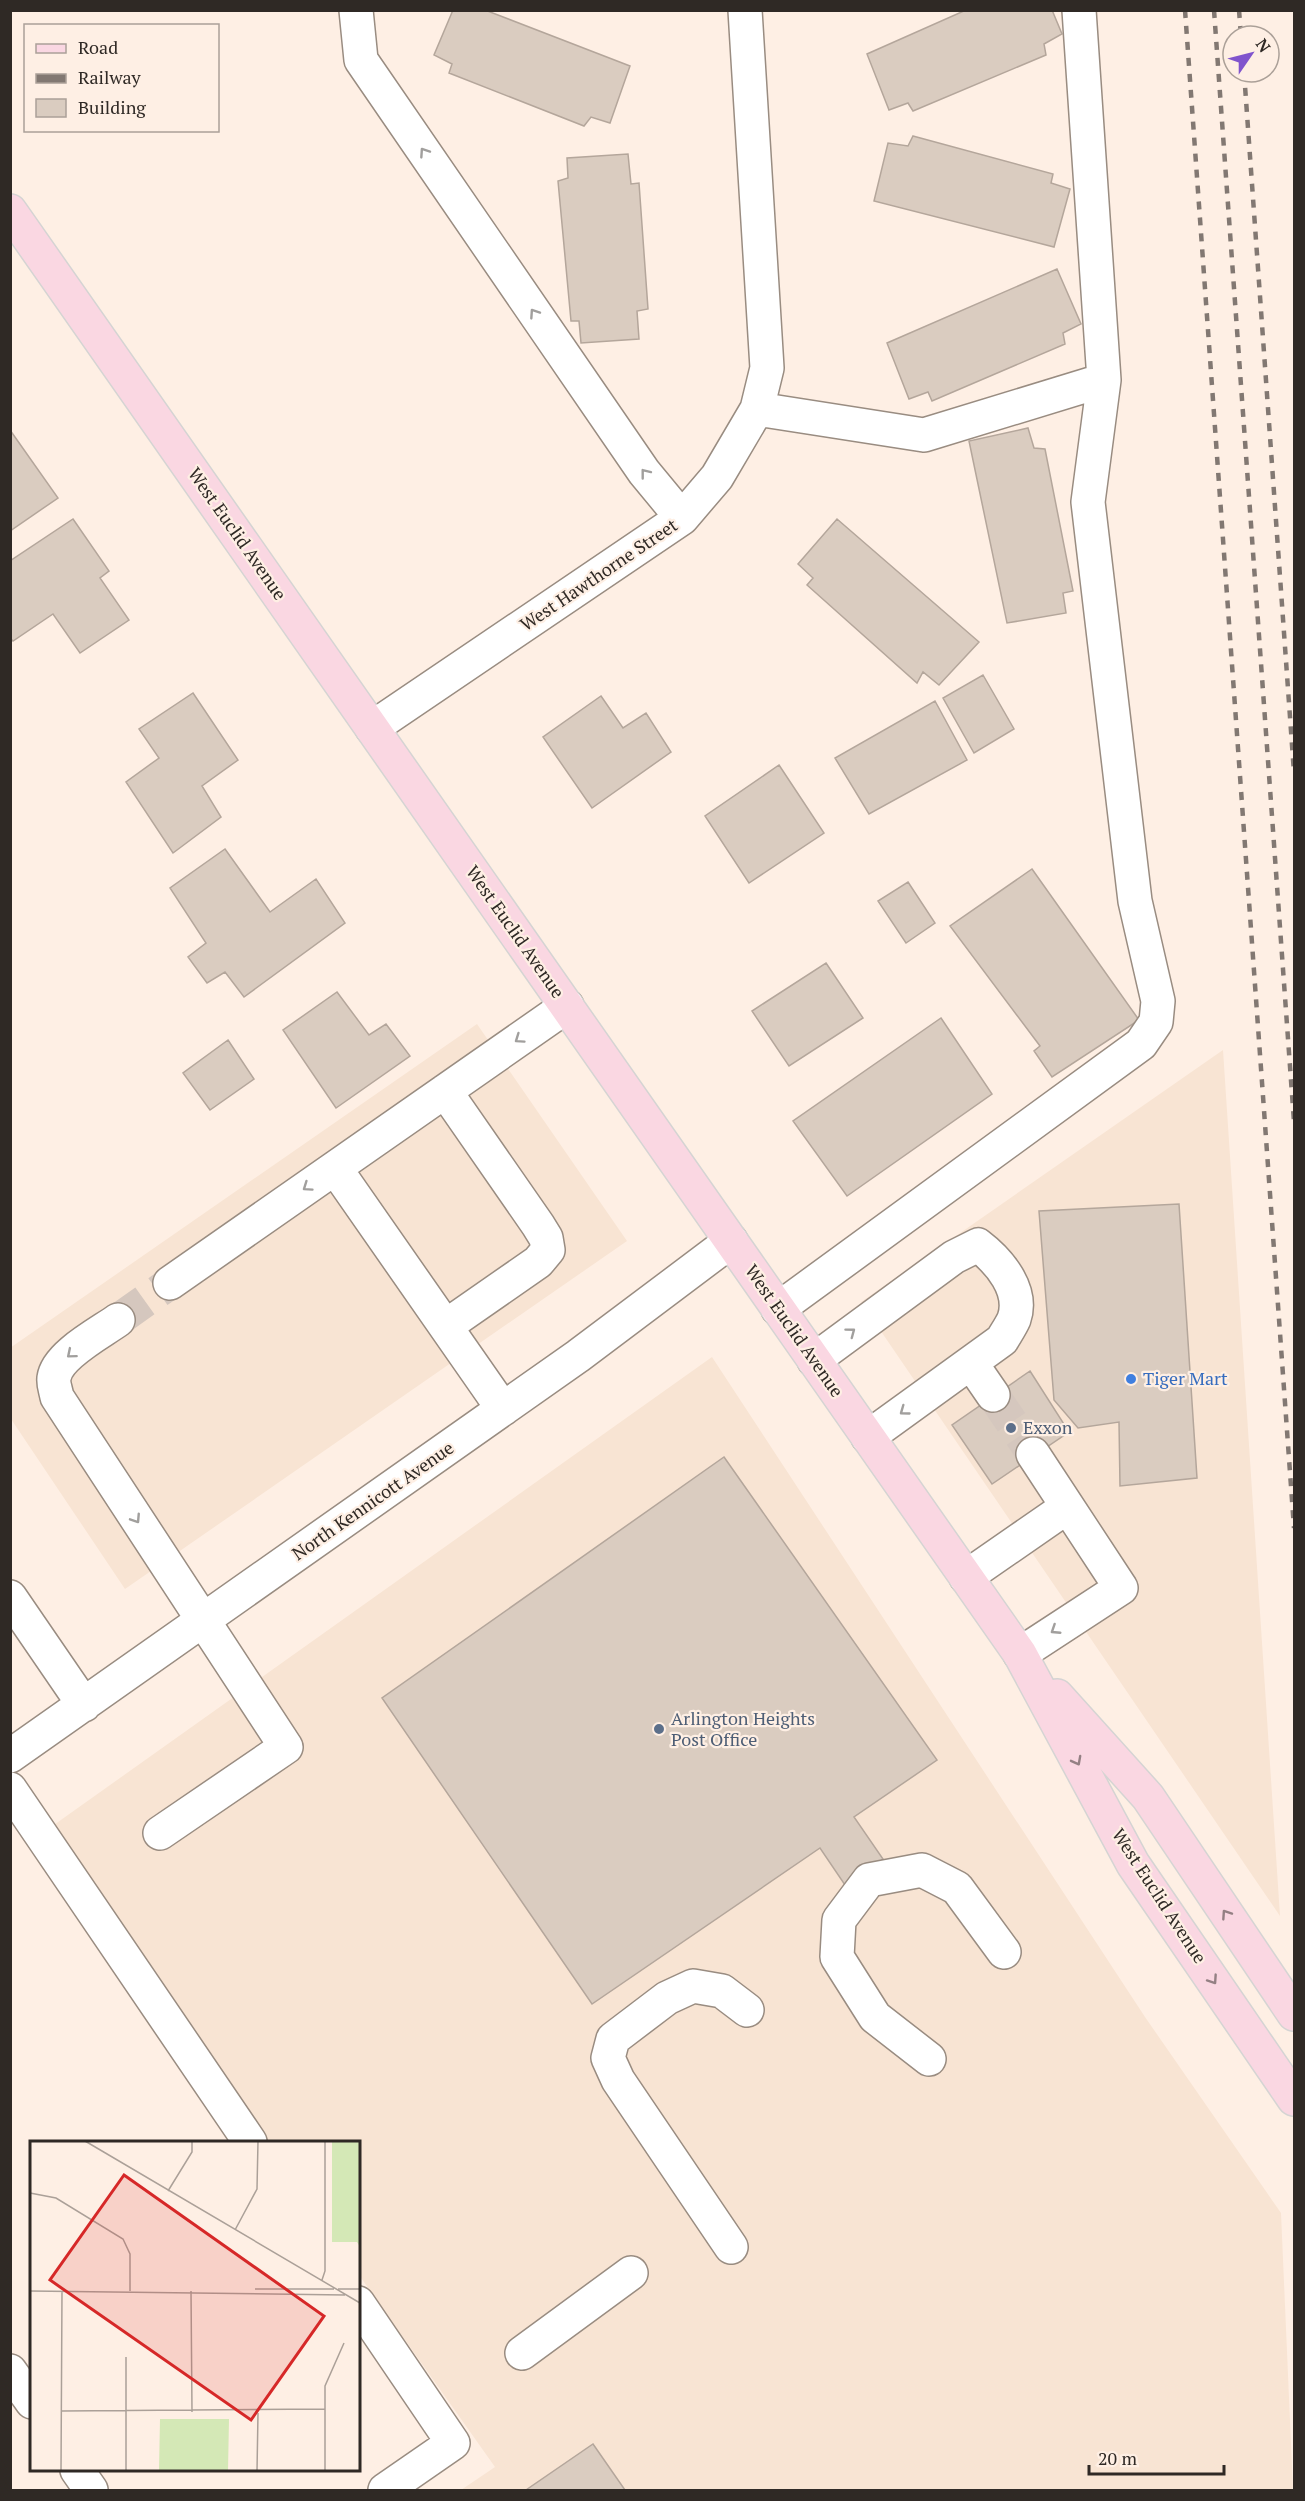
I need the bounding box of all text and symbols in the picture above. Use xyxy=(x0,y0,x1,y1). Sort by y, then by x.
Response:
legend xyxy=(24,24,219,132)
north arrow xyxy=(1221,24,1281,84)
text: N xyxy=(1251,34,1276,57)
text: Road xyxy=(78,35,118,59)
text: Railway xyxy=(78,65,142,89)
text: Building xyxy=(78,95,146,119)
one-way arrow xyxy=(420,148,431,159)
one-way arrow xyxy=(530,308,541,319)
street label: West Euclid Avenue xyxy=(183,462,293,604)
one-way arrow xyxy=(642,469,653,480)
street label: West Hawthorne Street xyxy=(515,512,682,636)
street label: West Euclid Avenue xyxy=(461,860,571,1002)
one-way arrow xyxy=(514,1032,525,1043)
one-way arrow xyxy=(303,1180,314,1191)
street label: West Euclid Avenue xyxy=(740,1259,850,1401)
one-way arrow xyxy=(845,1329,856,1340)
one-way arrow xyxy=(67,1347,78,1358)
place label: Tiger Mart xyxy=(1143,1366,1228,1390)
marker: Tiger Mart xyxy=(1124,1372,1138,1386)
one-way arrow xyxy=(900,1404,911,1415)
place label: Exxon xyxy=(1023,1415,1073,1439)
marker: Exxon xyxy=(1004,1421,1018,1435)
street label: North Kennicott Avenue xyxy=(287,1435,458,1565)
one-way arrow xyxy=(128,1513,140,1523)
one-way arrow xyxy=(1051,1623,1062,1634)
place label: Arlington Heights Post Office xyxy=(671,1706,815,1751)
marker: Arlington Heights Post Office xyxy=(652,1722,666,1736)
one-way arrow xyxy=(1070,1755,1081,1765)
street label: West Euclid Avenue xyxy=(1107,1823,1213,1968)
one-way arrow xyxy=(1223,1909,1234,1920)
one-way arrow xyxy=(1206,1973,1217,1984)
inset map xyxy=(30,2141,360,2471)
scale bar xyxy=(1089,2438,1224,2476)
text: 20 m xyxy=(1098,2446,1138,2470)

